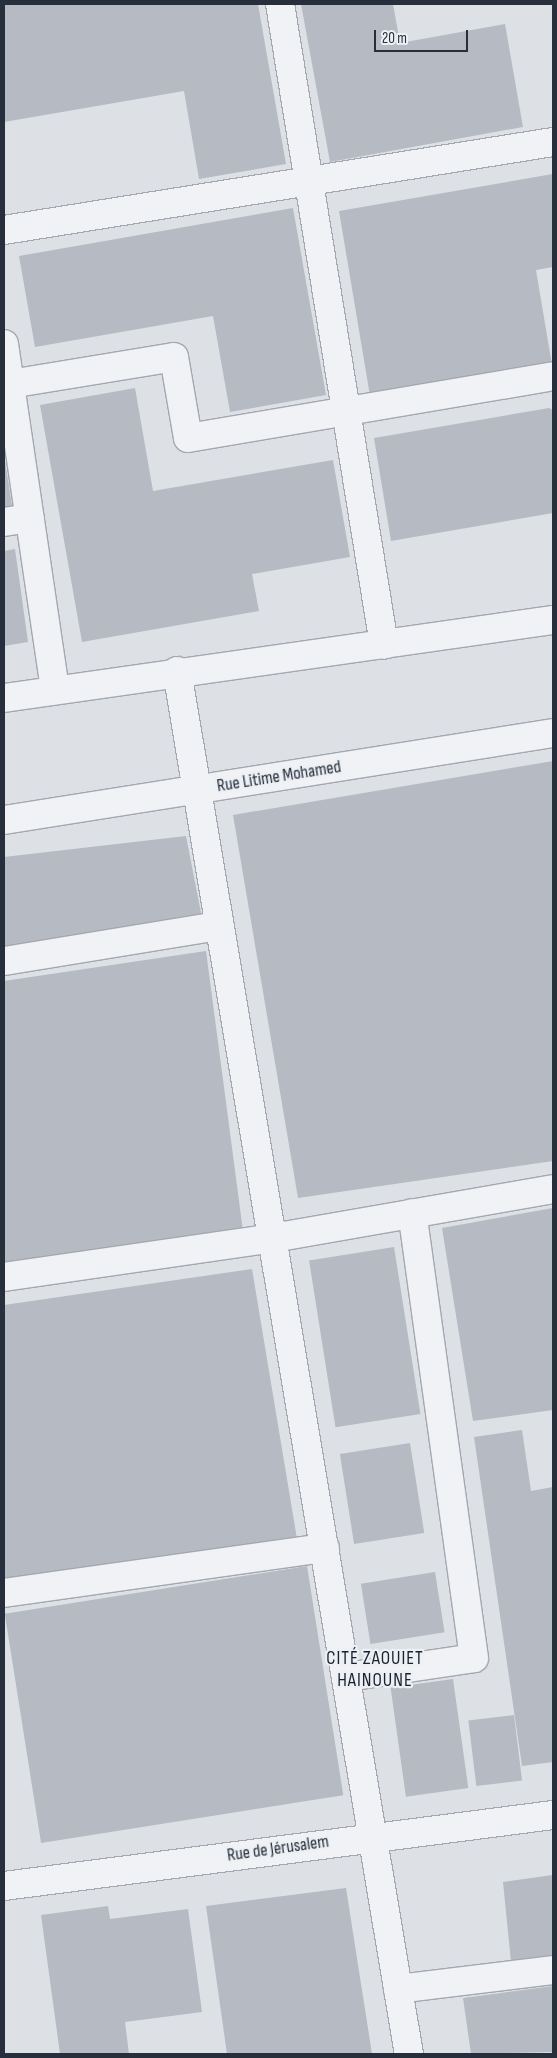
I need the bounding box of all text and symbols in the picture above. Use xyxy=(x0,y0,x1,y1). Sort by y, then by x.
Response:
scale bar xyxy=(377,20,471,52)
text: 20 m xyxy=(382,29,407,48)
street label: Rue Litime Mohamed xyxy=(215,757,343,797)
district label: CITÉ ZAOUIET HAINOUNE xyxy=(325,1648,425,1692)
street label: Rue de Jérusalem xyxy=(226,1831,330,1867)

